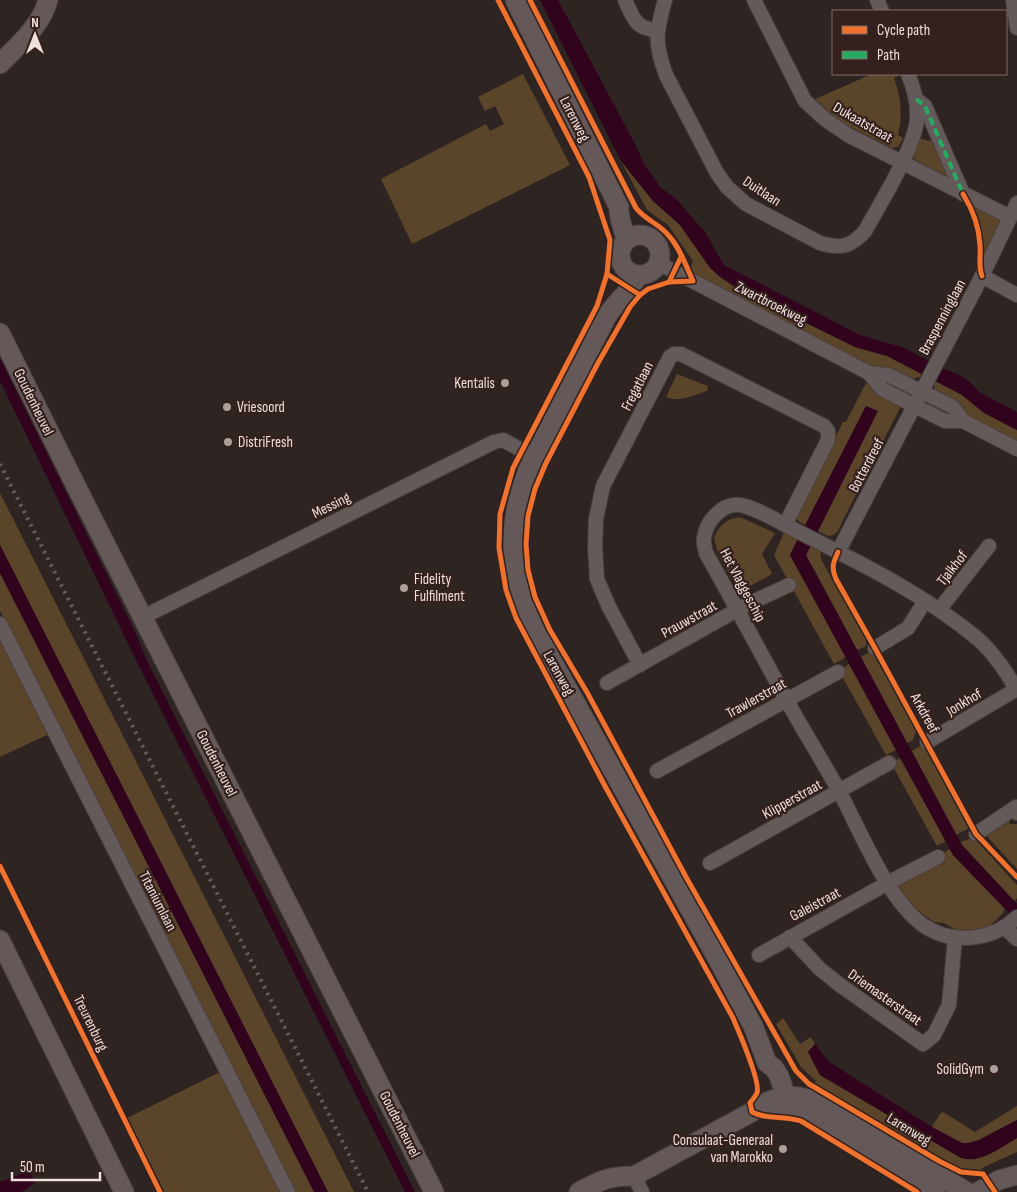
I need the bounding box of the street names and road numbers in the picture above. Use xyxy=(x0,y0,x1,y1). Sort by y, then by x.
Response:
street label: Larenweg xyxy=(555,93,594,145)
street label: Dukaatstraat xyxy=(830,98,896,147)
street label: Duitlaan xyxy=(739,172,784,211)
street label: Braspenninglaan xyxy=(915,276,970,358)
street label: Zwartbroekweg xyxy=(732,277,810,330)
street label: Fregatlaan xyxy=(617,358,658,414)
street label: Goudenheuvel xyxy=(9,366,58,439)
street label: Botterdreef xyxy=(844,434,889,496)
street label: Messing xyxy=(309,488,354,523)
street label: Het Vlaggeschip xyxy=(715,545,770,625)
street label: Tjalkhof xyxy=(933,546,973,590)
street label: Prauwstraat xyxy=(658,596,721,643)
street label: Larenweg xyxy=(539,648,579,699)
street label: Trawlerstraat xyxy=(723,674,790,723)
street label: Jonkhof xyxy=(942,684,986,721)
street label: Arkdreef xyxy=(905,689,944,737)
street label: Goudenheuvel xyxy=(192,727,241,800)
street label: Klipperstraat xyxy=(759,775,826,824)
street label: Titaniumlaan xyxy=(134,868,181,935)
street label: Galeistraat xyxy=(787,883,844,926)
street label: Driemasterstraat xyxy=(844,965,926,1030)
street label: Treurenburg xyxy=(69,992,112,1054)
street label: Goudenheuvel xyxy=(375,1088,424,1161)
street label: Larenweg xyxy=(883,1109,934,1150)

